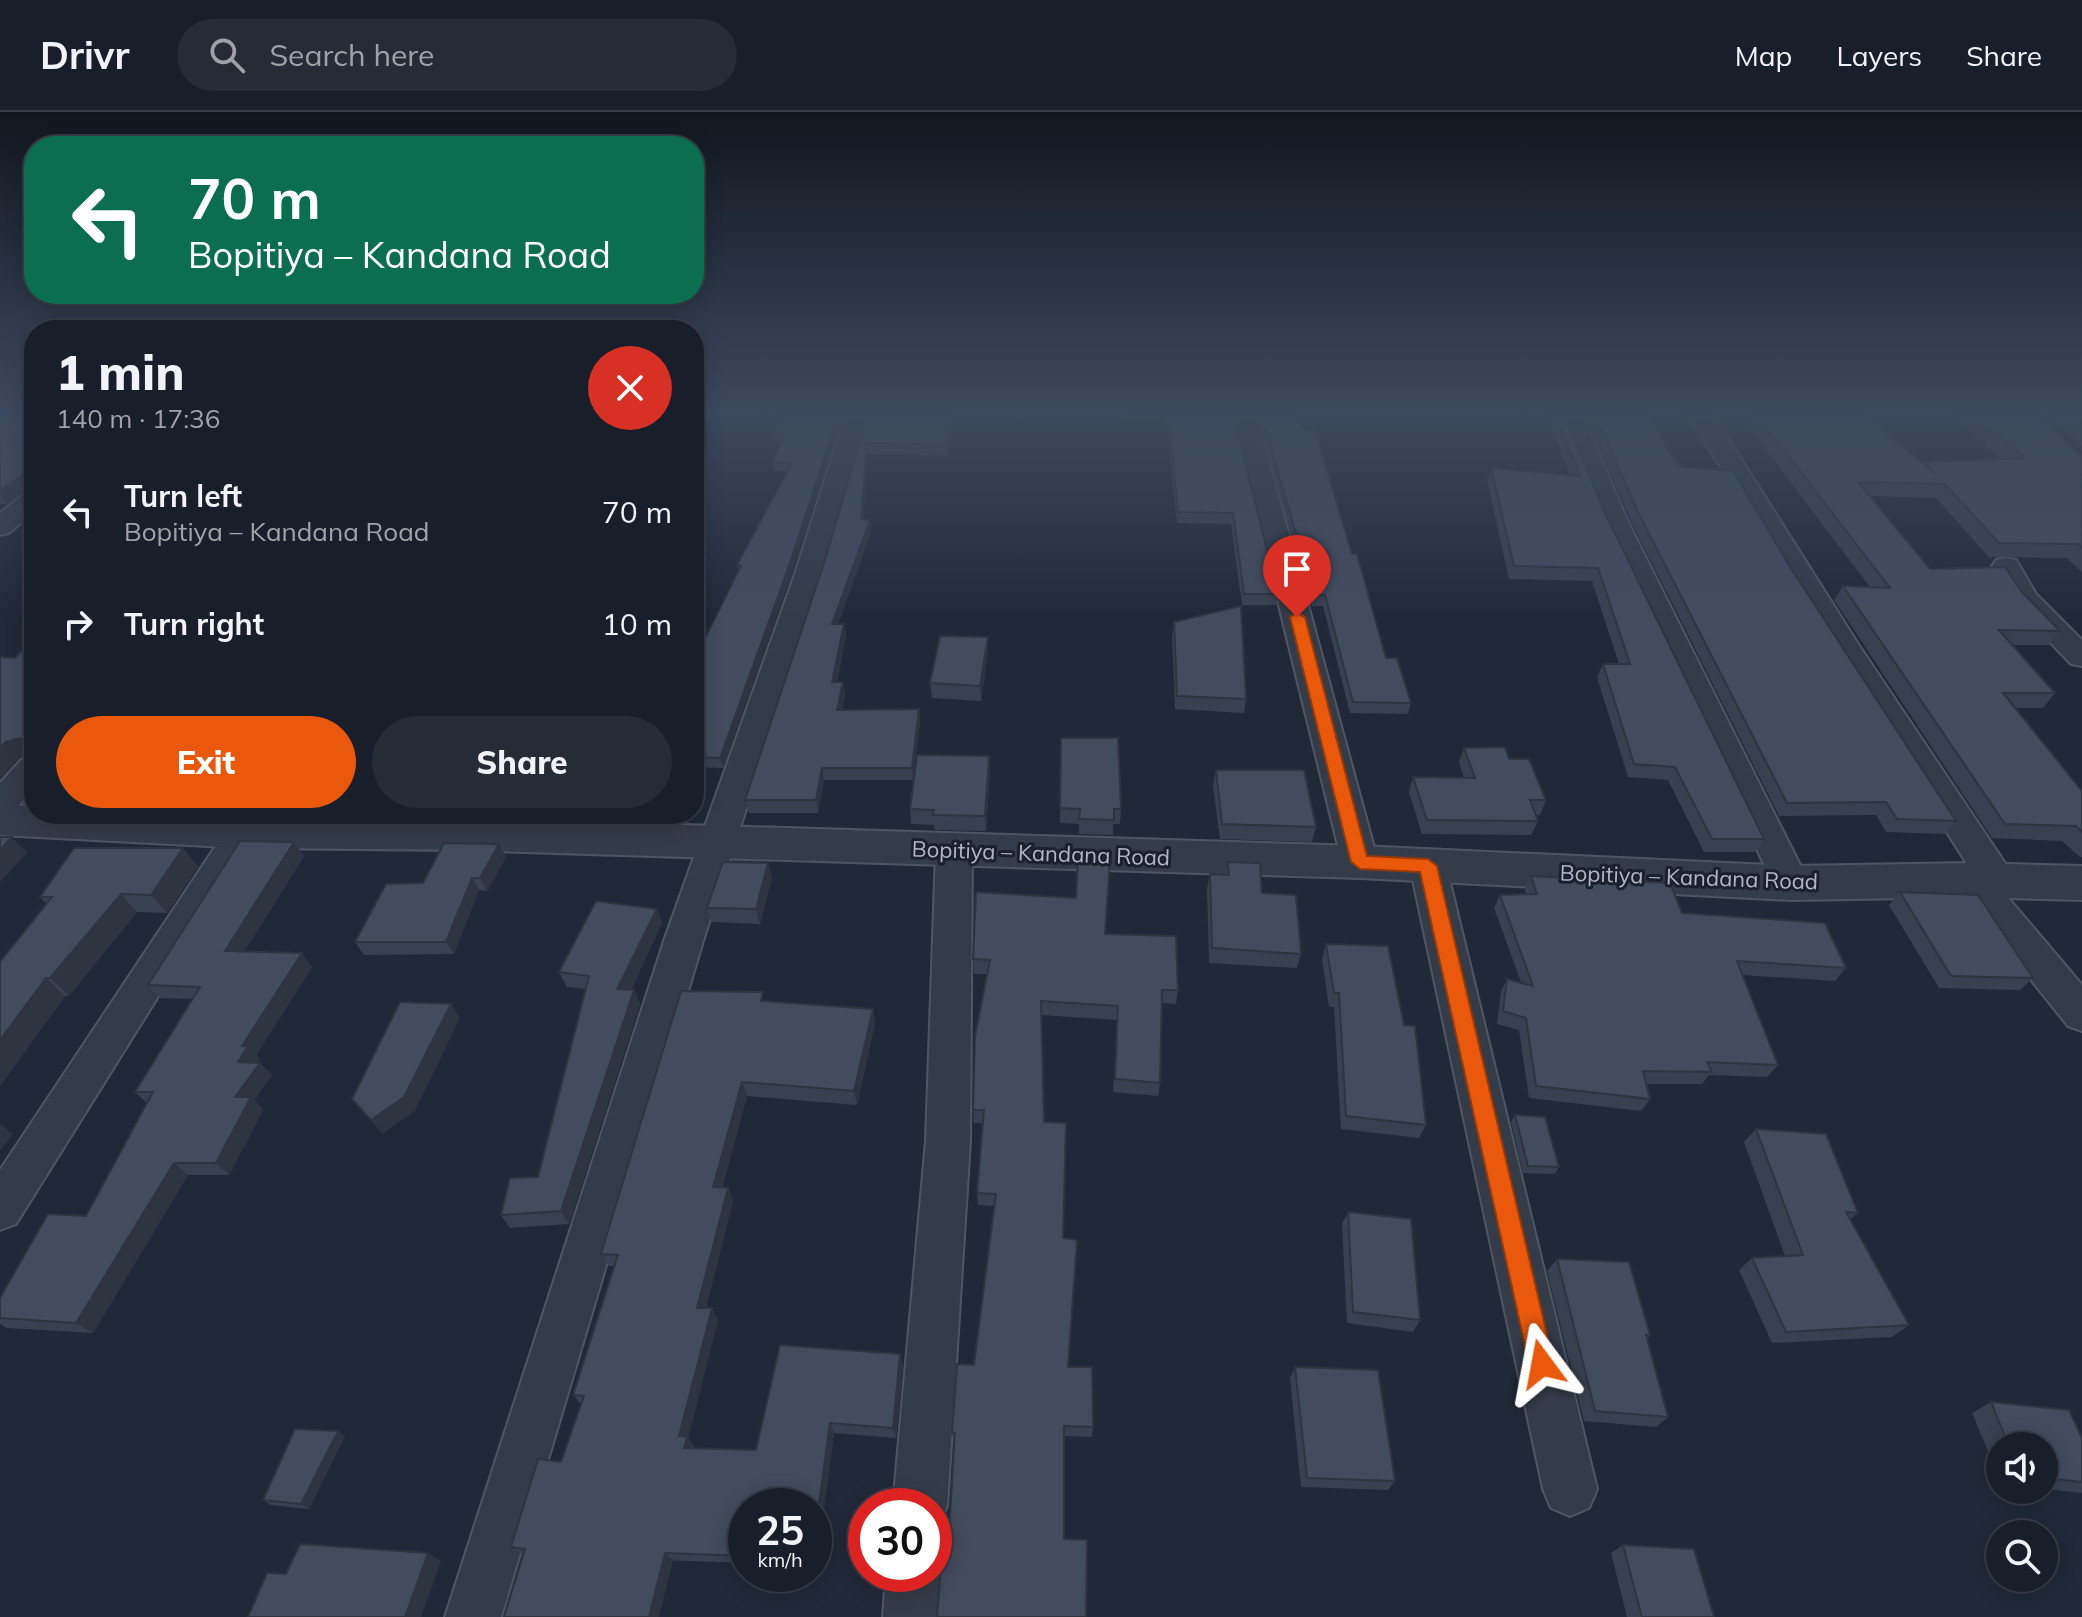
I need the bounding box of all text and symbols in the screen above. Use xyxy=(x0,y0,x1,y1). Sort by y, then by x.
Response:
search box xyxy=(177,19,737,91)
text: Drivr xyxy=(40,31,129,79)
icon: search xyxy=(205,33,249,77)
text: Search here xyxy=(269,36,434,74)
text: Map xyxy=(1735,38,1792,73)
text: Layers xyxy=(1836,38,1922,73)
text: Share xyxy=(1966,38,2042,73)
text: 70 m xyxy=(188,163,321,233)
icon: left xyxy=(56,168,160,272)
text: Bopitiya – Kandana Road xyxy=(188,232,611,277)
text: 1 min xyxy=(56,342,185,402)
button: close xyxy=(588,346,672,430)
text: 140 m · 17:36 xyxy=(56,402,220,435)
text: Turn left xyxy=(124,477,242,515)
icon: left xyxy=(56,490,100,534)
text: 70 m xyxy=(602,493,672,531)
text: Bopitiya – Kandana Road xyxy=(124,515,429,548)
pin xyxy=(1263,535,1331,617)
icon: arrive xyxy=(1275,547,1319,591)
icon: right xyxy=(56,602,100,646)
text: Turn right xyxy=(124,605,264,643)
text: 10 m xyxy=(602,605,672,643)
button: Exit xyxy=(56,716,356,808)
button: Share xyxy=(372,716,672,808)
street label: Bopitiya – Kandana Road xyxy=(911,834,1171,872)
street label: Bopitiya – Kandana Road xyxy=(1559,858,1819,896)
position arrow xyxy=(1500,1322,1584,1406)
map controls xyxy=(1986,1432,2058,1592)
button: sound xyxy=(1986,1432,2058,1504)
speed limit sign: 30 xyxy=(848,1488,952,1592)
text: 25 xyxy=(756,1505,804,1555)
button: search xyxy=(1986,1520,2058,1592)
text: km/h xyxy=(757,1547,803,1572)

